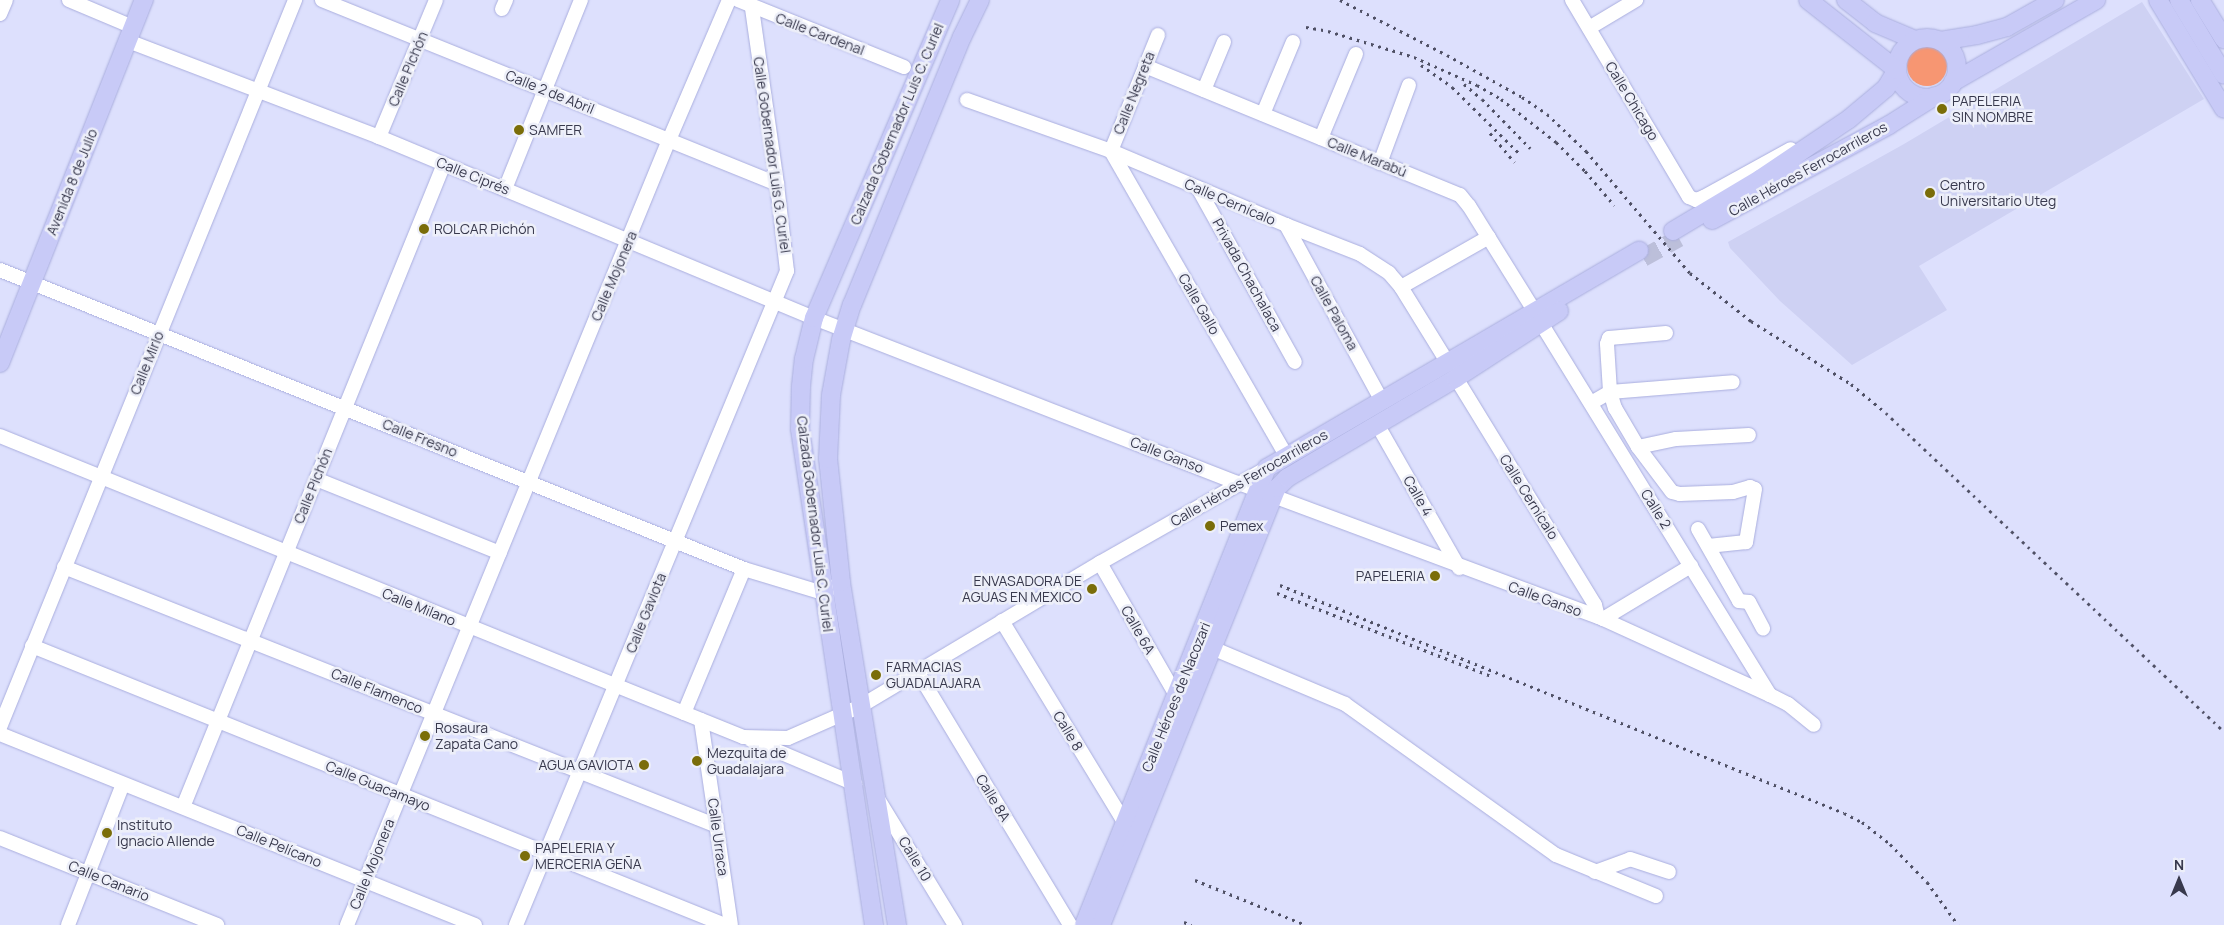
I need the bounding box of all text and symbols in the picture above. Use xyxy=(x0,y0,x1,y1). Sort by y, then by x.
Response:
street label: Calle Cardenal xyxy=(773,9,867,59)
street label: Calzada Gobernador Luis C. Curiel xyxy=(847,21,947,227)
street label: Calle Pichón xyxy=(385,29,431,109)
street label: Calle Negreta xyxy=(1110,49,1158,137)
street label: Calle Gobernador Luis G. Curiel xyxy=(750,56,794,254)
street label: Calle Chicago xyxy=(1602,59,1662,143)
street label: Calle 2 de Abril xyxy=(503,67,597,117)
place label: PAPELERIA SIN NOMBRE xyxy=(1952,93,2033,125)
marker: PAPELERIA SIN NOMBRE xyxy=(1936,103,1948,115)
street label: Calle Héroes Ferrocarrileros xyxy=(1726,118,1890,220)
place label: SAMFER xyxy=(529,122,582,138)
marker: SAMFER xyxy=(513,124,525,136)
street label: Avenida 8 de Julio xyxy=(43,126,101,238)
street label: Calle Marabú xyxy=(1325,133,1409,181)
street label: Calle Ciprés xyxy=(434,154,512,198)
street label: Calle Cernícalo xyxy=(1182,175,1278,229)
place label: Centro Universitario Uteg xyxy=(1940,177,2056,210)
marker: Centro Universitario Uteg xyxy=(1924,187,1936,199)
street label: Privada Chachalaca xyxy=(1209,216,1285,334)
place label: ROLCAR Pichón xyxy=(434,221,535,237)
marker: ROLCAR Pichón xyxy=(418,223,430,235)
street label: Calle Mojonera xyxy=(587,228,641,324)
street label: Calle Gallo xyxy=(1175,270,1223,338)
street label: Calle Paloma xyxy=(1307,273,1361,353)
street label: Calle Mirlo xyxy=(127,329,167,397)
street label: Calle Fresno xyxy=(380,415,460,461)
street label: Calzada Gobernador Luis C. Curiel xyxy=(793,415,837,633)
street label: Calle Héroes Ferrocarrileros xyxy=(1167,426,1331,530)
street label: Calle Ganso xyxy=(1128,433,1206,477)
street label: Calle Pichón xyxy=(290,446,336,526)
street label: Calle Cernícalo xyxy=(1496,451,1562,543)
street label: Calle 4 xyxy=(1400,473,1436,519)
street label: Calle 2 xyxy=(1637,486,1675,532)
place label: Pemex xyxy=(1220,518,1263,534)
marker: Pemex xyxy=(1204,520,1216,532)
place label: PAPELERIA xyxy=(1356,568,1425,584)
marker: PAPELERIA xyxy=(1429,570,1441,582)
street label: Calle Gaviota xyxy=(622,571,670,655)
place label: ENVASADORA DE AGUAS EN MEXICO xyxy=(962,573,1082,606)
street label: Calle Ganso xyxy=(1506,578,1584,620)
marker: ENVASADORA DE AGUAS EN MEXICO xyxy=(1086,583,1098,595)
street label: Calle Milano xyxy=(380,585,458,629)
street label: Calle 6A xyxy=(1118,603,1158,657)
street label: Calle Héroes de Nacozari xyxy=(1138,620,1214,774)
place label: FARMACIAS GUADALAJARA xyxy=(886,659,981,692)
street label: Calle Flamenco xyxy=(329,665,425,717)
marker: FARMACIAS GUADALAJARA xyxy=(870,669,882,681)
street label: Calle 8 xyxy=(1050,708,1086,754)
place label: Rosaura Zapata Cano xyxy=(435,720,518,752)
marker: Rosaura Zapata Cano xyxy=(419,730,431,742)
place label: Mezquita de Guadalajara xyxy=(707,745,786,778)
marker: Mezquita de Guadalajara xyxy=(691,755,703,767)
street label: Calle Guacamayo xyxy=(323,757,433,815)
place label: AGUA GAVIOTA xyxy=(538,757,634,773)
marker: AGUA GAVIOTA xyxy=(638,759,650,771)
street label: Calle 8A xyxy=(972,771,1014,825)
street label: Calle Urraca xyxy=(704,797,732,877)
street label: Calle Mojonera xyxy=(346,816,398,912)
place label: Instituto Ignacio Allende xyxy=(117,817,215,850)
street label: Calle Pelícano xyxy=(234,821,324,871)
marker: Instituto Ignacio Allende xyxy=(101,827,113,839)
street label: Calle 10 xyxy=(895,834,935,884)
place label: PAPELERIA Y MERCERIA GEÑA xyxy=(535,840,641,872)
marker: PAPELERIA Y MERCERIA GEÑA xyxy=(519,850,531,862)
north arrow xyxy=(2154,855,2204,905)
text: N xyxy=(2174,855,2184,874)
street label: Calle Canario xyxy=(66,857,152,905)

